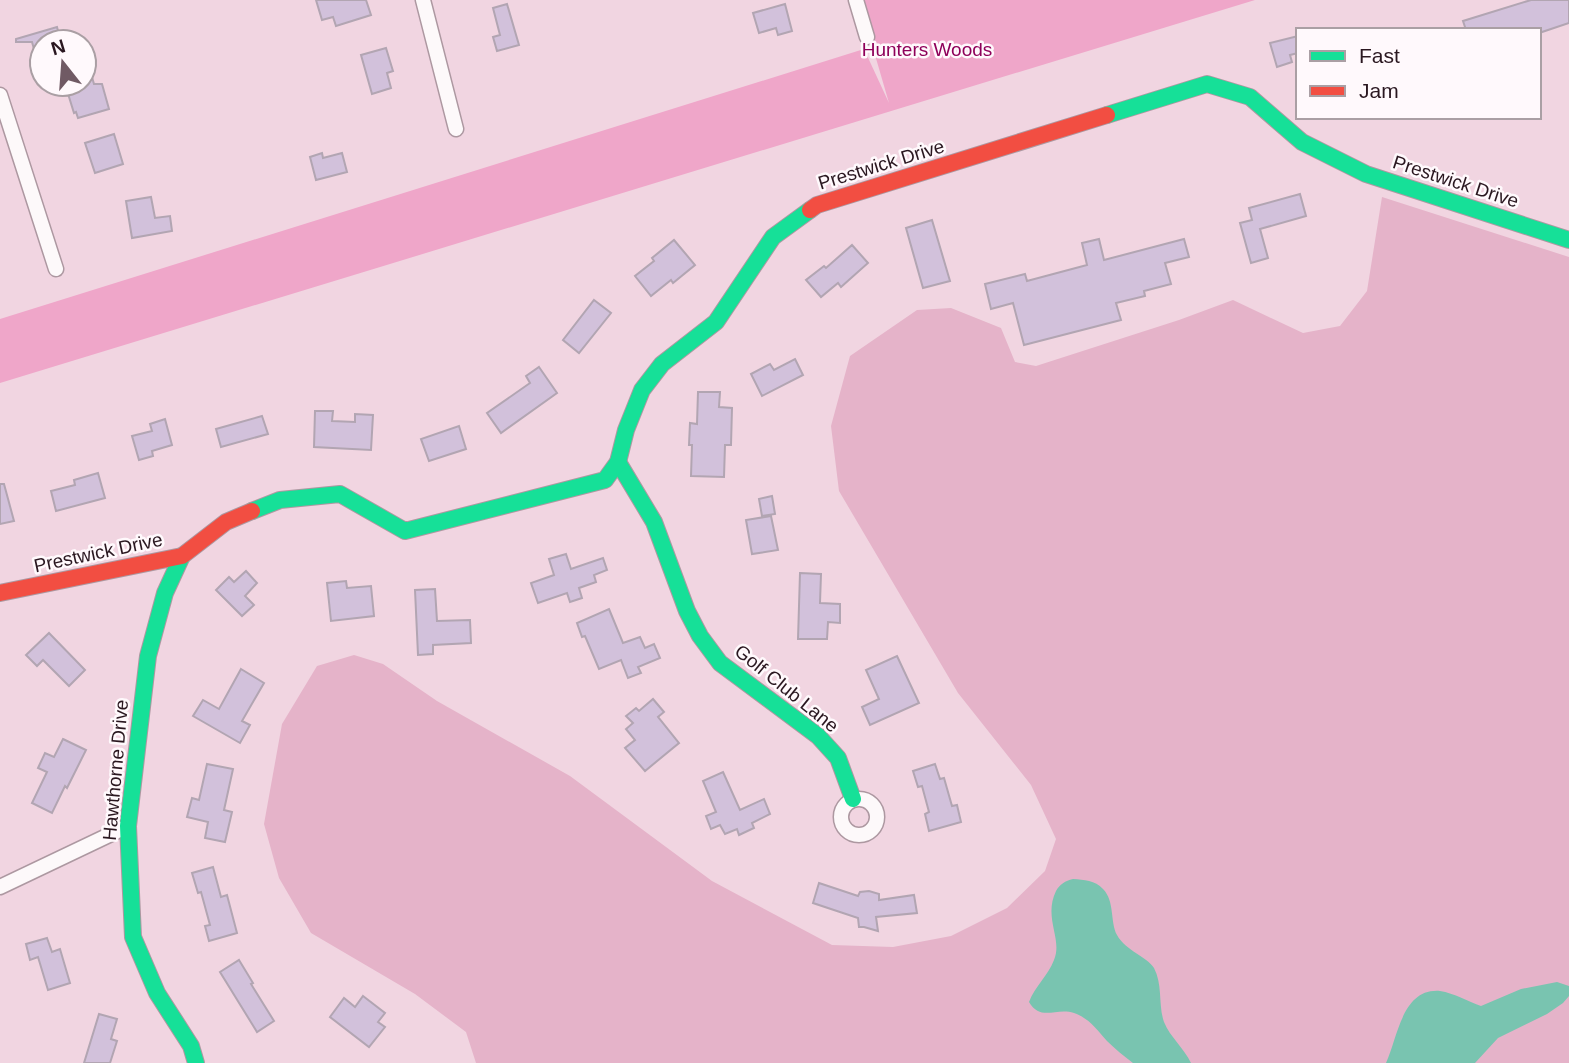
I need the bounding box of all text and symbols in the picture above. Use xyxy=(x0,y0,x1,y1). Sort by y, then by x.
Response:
north arrow xyxy=(28,28,98,98)
legend xyxy=(1296,28,1541,119)
text: N xyxy=(49,35,68,59)
park label: Hunters Woods xyxy=(862,39,992,60)
text: Fast xyxy=(1359,44,1400,67)
text: Jam xyxy=(1359,79,1399,102)
street label: Prestwick Drive xyxy=(815,135,947,194)
street label: Prestwick Drive xyxy=(1390,151,1521,212)
street label: Prestwick Drive xyxy=(32,529,164,576)
street label: Golf Club Lane xyxy=(731,640,843,736)
street label: Hawthorne Drive xyxy=(99,699,132,841)

